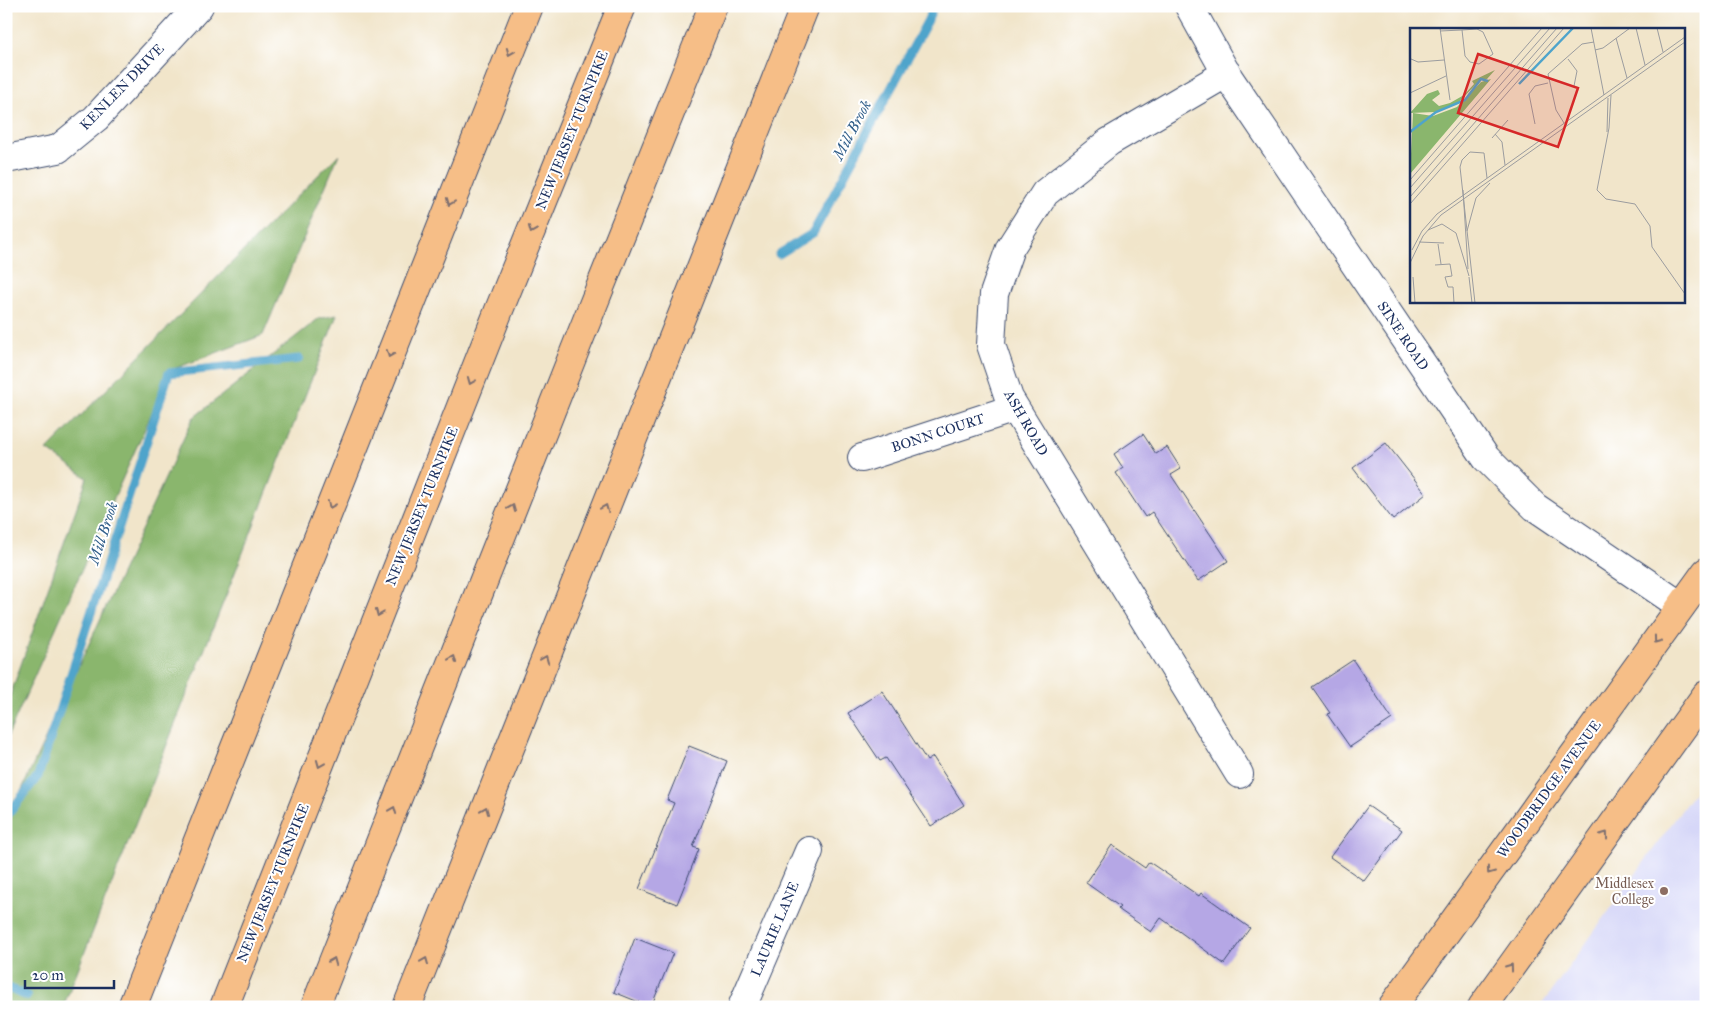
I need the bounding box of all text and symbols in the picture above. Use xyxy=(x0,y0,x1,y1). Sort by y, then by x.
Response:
inset map xyxy=(1410,28,1684,302)
street label: KENLEN DRIVE xyxy=(76,40,168,134)
one-way arrow xyxy=(506,47,516,55)
street label: NEW JERSEY TURNPIKE xyxy=(532,48,613,212)
water label: Mill Brook xyxy=(828,97,875,165)
one-way arrow xyxy=(446,198,456,206)
one-way arrow xyxy=(527,225,538,234)
street label: SINE ROAD xyxy=(1374,298,1432,374)
one-way arrow xyxy=(386,349,396,357)
one-way arrow xyxy=(467,376,477,384)
street label: ASH ROAD xyxy=(1000,386,1052,459)
street label: BONN COURT xyxy=(889,410,987,456)
street label: NEW JERSEY TURNPIKE xyxy=(382,424,463,588)
water label: Mill Brook xyxy=(84,499,122,568)
one-way arrow xyxy=(326,500,337,509)
one-way arrow xyxy=(506,504,516,513)
one-way arrow xyxy=(599,504,609,513)
one-way arrow xyxy=(375,608,386,617)
one-way arrow xyxy=(1654,634,1663,644)
one-way arrow xyxy=(446,655,457,664)
one-way arrow xyxy=(539,655,549,664)
street label: WOODBRIDGE AVENUE xyxy=(1493,717,1605,861)
one-way arrow xyxy=(315,759,326,768)
street label: NEW JERSEY TURNPIKE xyxy=(233,801,314,965)
one-way arrow xyxy=(387,806,397,815)
one-way arrow xyxy=(479,806,489,815)
one-way arrow xyxy=(1599,831,1608,841)
one-way arrow xyxy=(1487,865,1496,875)
place label: Middlesex College xyxy=(1595,875,1655,908)
street label: LAURIE LANE xyxy=(747,879,803,979)
marker: Middlesex College xyxy=(1658,885,1670,897)
scale bar xyxy=(25,958,114,990)
one-way arrow xyxy=(327,958,337,966)
one-way arrow xyxy=(420,958,430,966)
one-way arrow xyxy=(1504,963,1513,973)
text: 20 m xyxy=(32,966,64,984)

